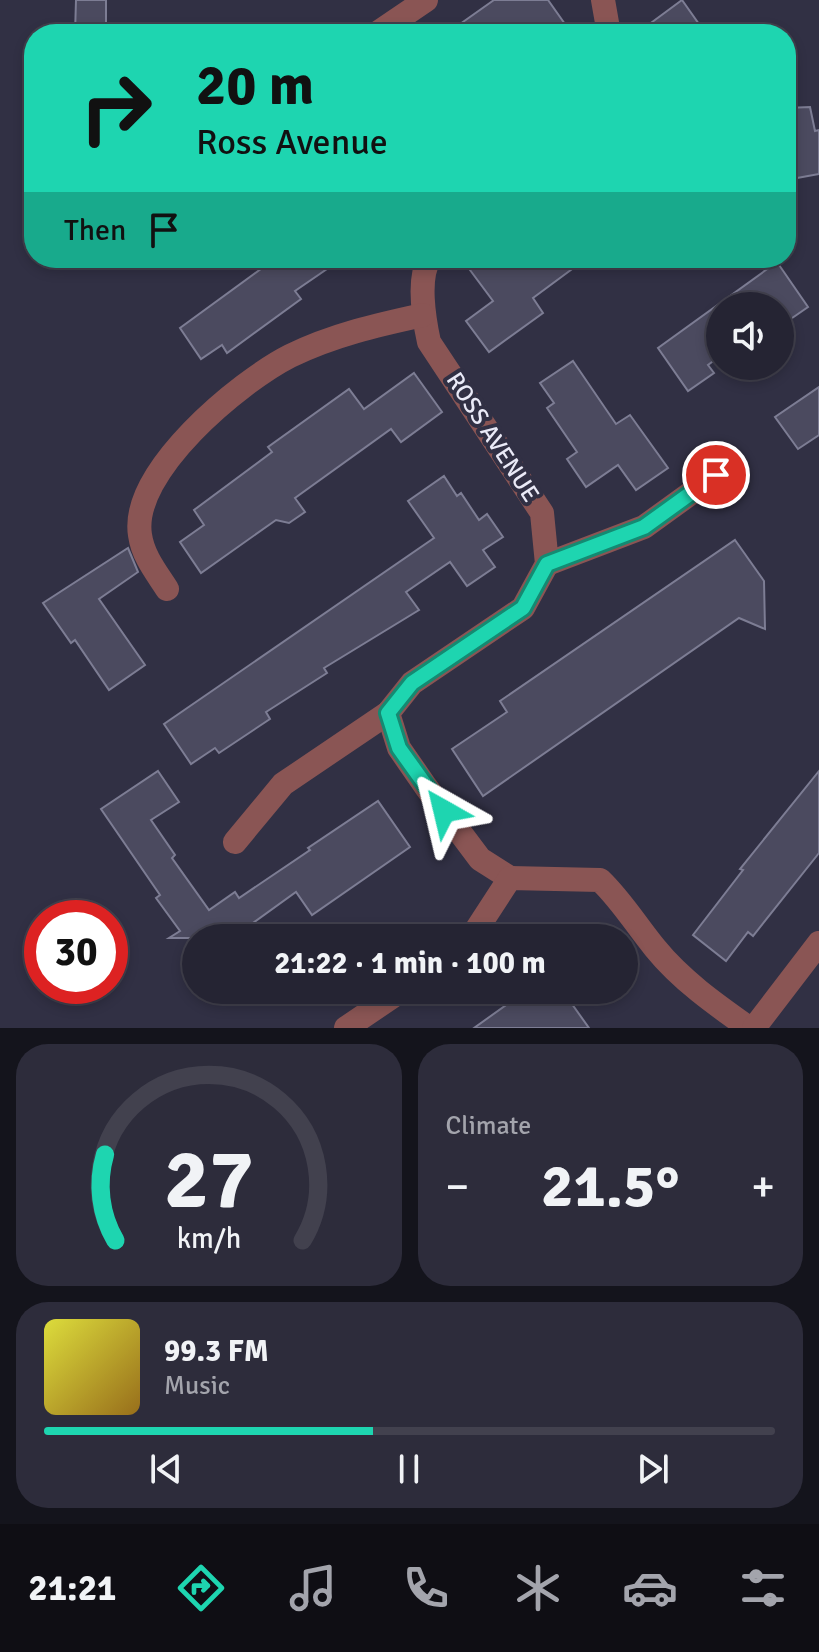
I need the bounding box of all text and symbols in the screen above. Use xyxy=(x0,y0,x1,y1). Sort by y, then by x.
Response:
text: 20 m xyxy=(196,51,314,120)
icon: right xyxy=(64,56,168,160)
text: Ross Avenue xyxy=(196,120,388,165)
icon: arrive xyxy=(142,208,186,252)
text: Then xyxy=(64,212,126,249)
map controls xyxy=(706,292,794,380)
button: sound xyxy=(706,292,794,380)
street label: ROSS AVENUE xyxy=(440,367,546,507)
pin xyxy=(682,441,750,509)
icon: arrive xyxy=(694,453,738,497)
position arrow xyxy=(402,769,486,853)
speed limit sign: 30 xyxy=(24,900,128,1004)
text: 21:22 · 1 min · 100 m xyxy=(274,945,546,982)
text: Climate xyxy=(446,1110,531,1142)
text: 27 xyxy=(164,1129,254,1231)
text: 21.5° xyxy=(541,1150,679,1224)
text: − xyxy=(446,1160,469,1214)
text: + xyxy=(751,1160,775,1214)
text: km/h xyxy=(176,1221,241,1256)
text: 99.3 FM xyxy=(164,1333,269,1370)
text: Music xyxy=(164,1370,230,1402)
icon: previous xyxy=(144,1447,188,1491)
icon: pause xyxy=(387,1447,431,1491)
icon: next xyxy=(631,1447,675,1491)
icon: directions xyxy=(173,1560,229,1616)
icon: music xyxy=(285,1560,341,1616)
icon: phone xyxy=(398,1560,454,1616)
icon: climate xyxy=(510,1560,566,1616)
icon: car xyxy=(622,1560,678,1616)
icon: filters xyxy=(735,1560,791,1616)
text: 21:21 xyxy=(28,1566,117,1611)

